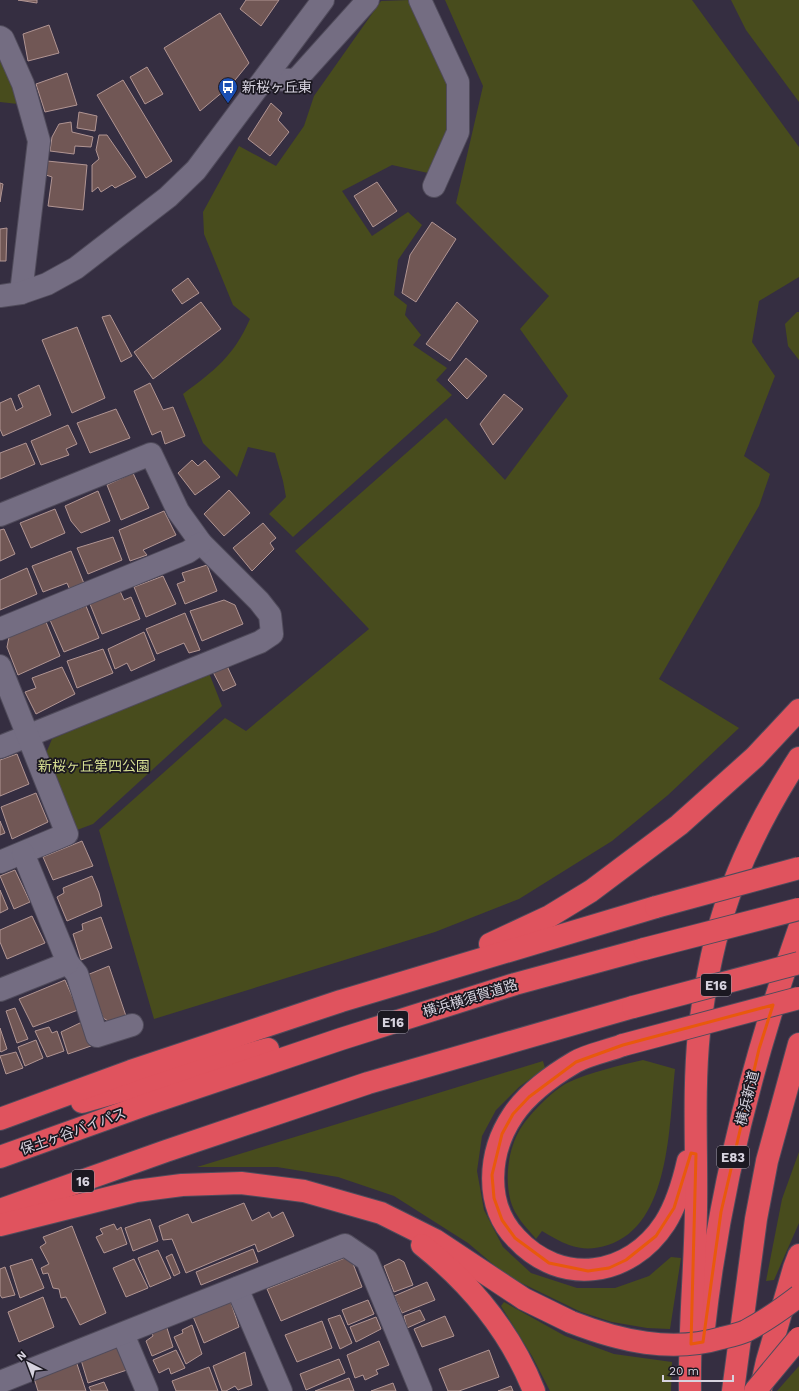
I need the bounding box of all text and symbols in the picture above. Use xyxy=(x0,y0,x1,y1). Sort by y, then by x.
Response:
bus stop icon: 新桜ヶ丘東 xyxy=(217,76,239,104)
place label: 新桜ヶ丘東 xyxy=(242,79,312,95)
park label: 新桜ヶ丘第四公園 xyxy=(38,758,150,774)
road number: E16 xyxy=(701,974,731,996)
street label: 横浜横須賀道路 xyxy=(421,976,519,1020)
road number: E16 xyxy=(378,1011,408,1033)
street label: 横浜新道 xyxy=(732,1069,762,1127)
street label: 保土ヶ谷バイパス xyxy=(18,1104,128,1158)
road number: E83 xyxy=(717,1146,749,1168)
road number: 16 xyxy=(72,1170,94,1192)
north arrow xyxy=(8,1343,48,1383)
text: N xyxy=(14,1348,29,1363)
scale bar xyxy=(663,1357,733,1383)
text: 20 m xyxy=(669,1364,699,1378)

